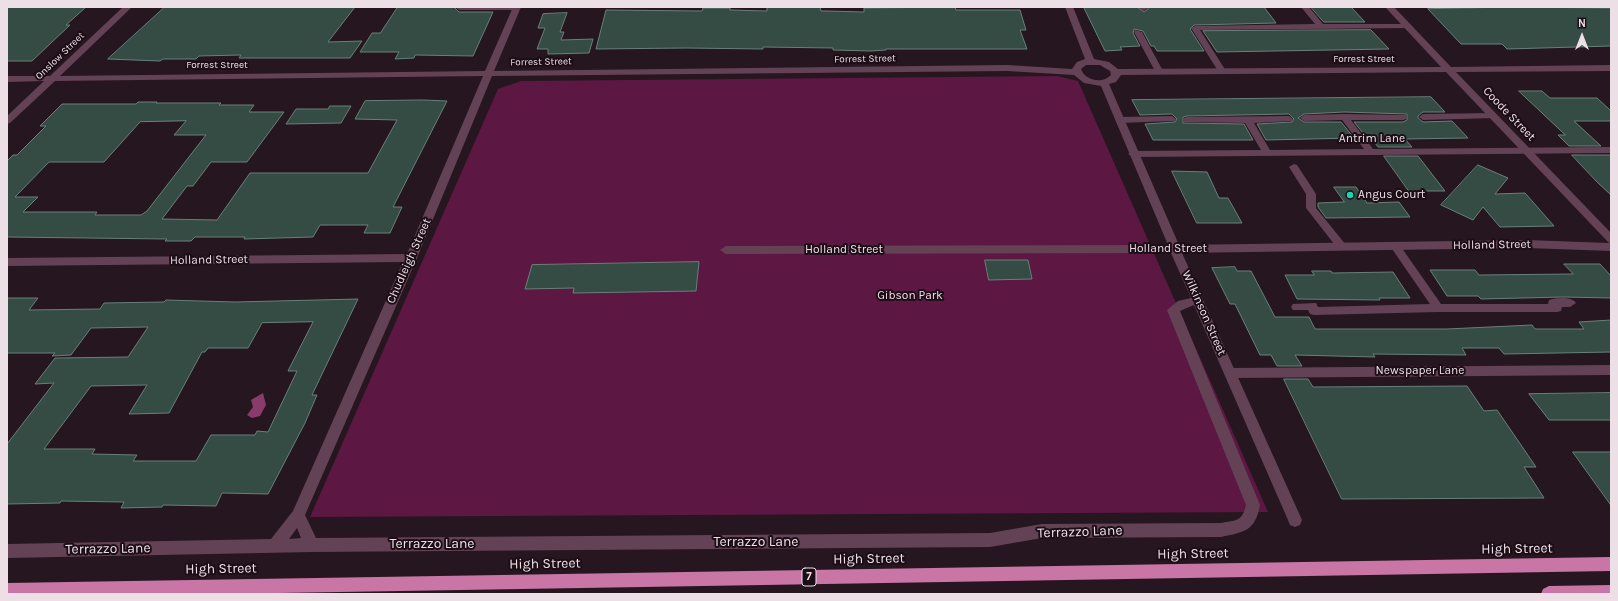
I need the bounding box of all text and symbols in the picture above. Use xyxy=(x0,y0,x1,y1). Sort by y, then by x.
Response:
north arrow xyxy=(1562,16,1602,56)
text: N xyxy=(1578,17,1586,30)
street label: Onslow Street xyxy=(33,30,87,82)
street label: Forrest Street xyxy=(834,52,896,66)
street label: Forrest Street xyxy=(1333,53,1395,65)
street label: Forrest Street xyxy=(510,55,572,69)
street label: Forrest Street xyxy=(186,59,248,71)
street label: Coode Street xyxy=(1480,84,1538,144)
street label: Antrim Lane xyxy=(1339,132,1405,146)
place label: Angus Court xyxy=(1358,188,1425,202)
marker: Angus Court xyxy=(1345,190,1355,200)
street label: Chudleigh Street xyxy=(384,216,434,306)
street label: Holland Street xyxy=(1453,237,1531,253)
street label: Holland Street xyxy=(1129,242,1207,256)
street label: Holland Street xyxy=(805,243,883,257)
street label: Holland Street xyxy=(170,252,248,268)
street label: Wilkinson Street xyxy=(1179,268,1229,358)
park label: Gibson Park xyxy=(877,289,943,303)
street label: Newspaper Lane xyxy=(1376,364,1464,378)
street label: Terrazzo Lane xyxy=(1037,522,1123,542)
street label: Terrazzo Lane xyxy=(713,534,799,550)
street label: Terrazzo Lane xyxy=(389,536,475,552)
street label: Terrazzo Lane xyxy=(65,540,151,558)
street label: High Street xyxy=(1481,540,1553,558)
street label: High Street xyxy=(1157,545,1229,563)
street label: High Street xyxy=(833,550,905,568)
street label: High Street xyxy=(509,555,581,573)
street label: High Street xyxy=(185,560,257,578)
road number: 7 xyxy=(802,568,816,586)

